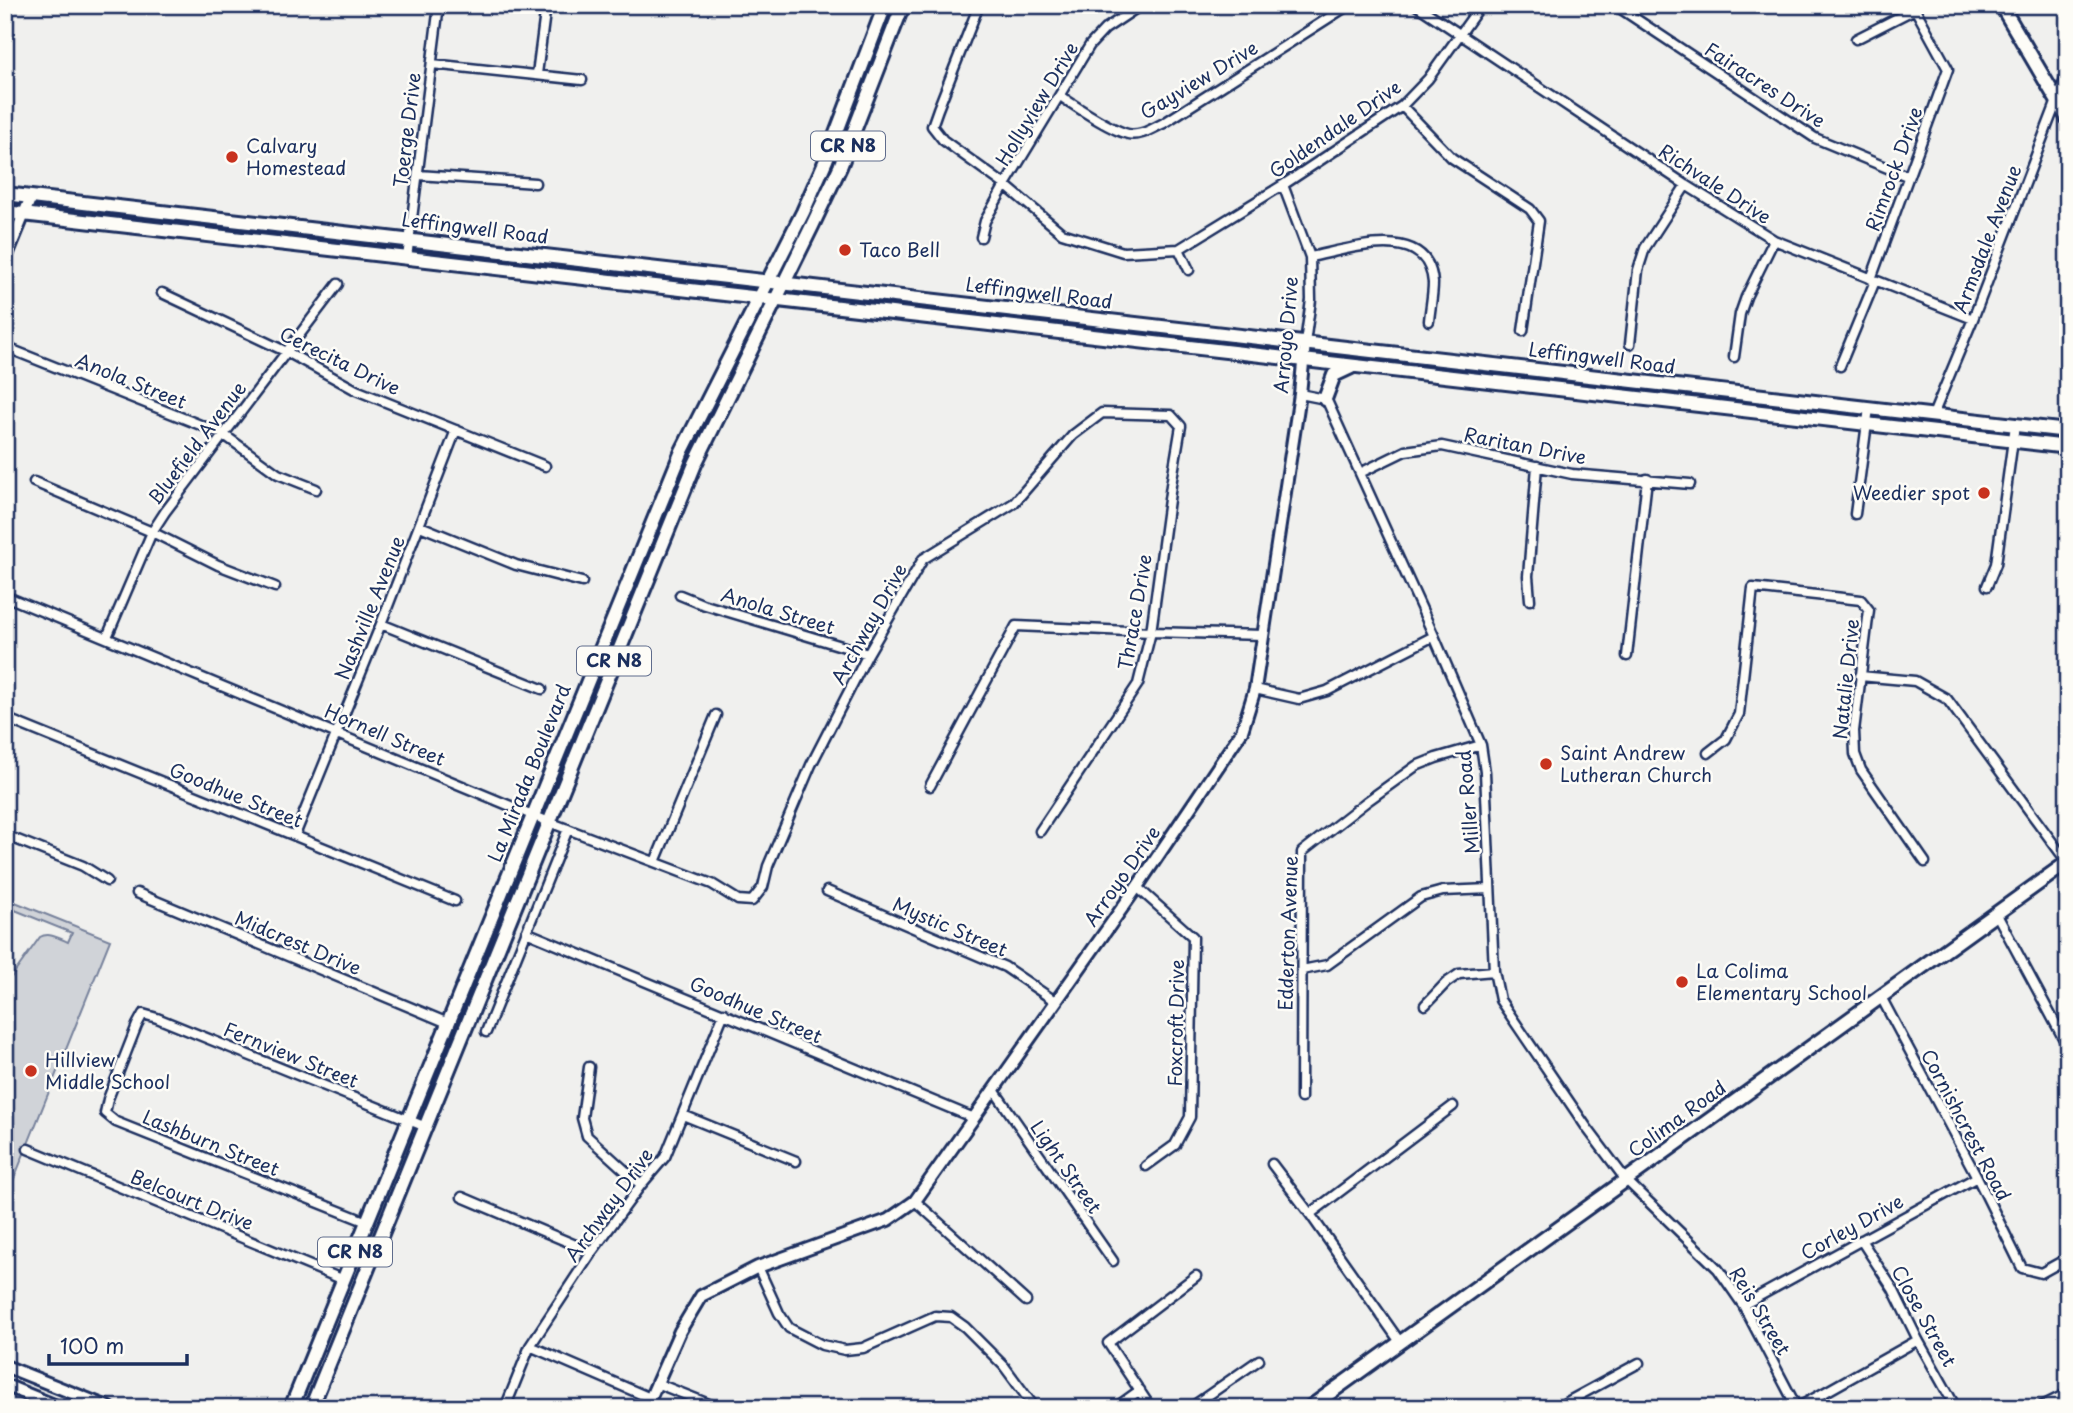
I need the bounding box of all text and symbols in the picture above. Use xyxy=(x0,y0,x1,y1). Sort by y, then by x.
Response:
street label: Gayview Drive xyxy=(1134,33,1263,125)
street label: Fairacres Drive xyxy=(1700,35,1831,134)
street label: Hollyview Drive xyxy=(988,36,1084,171)
street label: Toerge Drive xyxy=(385,71,427,189)
street label: Goldendale Drive xyxy=(1263,72,1406,184)
street label: Rimrock Drive xyxy=(1858,103,1929,235)
place label: Calvary Homestead xyxy=(246,131,346,181)
road number: CR N8 xyxy=(811,132,885,160)
street label: Richvale Drive xyxy=(1654,136,1777,230)
marker: Calvary Homestead xyxy=(224,149,240,165)
street label: Armsdale Avenue xyxy=(1945,160,2027,317)
street label: Leffingwell Road xyxy=(400,204,550,250)
place label: Taco Bell xyxy=(859,235,940,263)
marker: Taco Bell xyxy=(837,242,853,258)
street label: Leffingwell Road xyxy=(964,269,1114,315)
street label: Arroyo Drive xyxy=(1266,275,1304,395)
street label: Cerecita Drive xyxy=(275,319,406,401)
street label: Leffingwell Road xyxy=(1527,334,1677,380)
street label: Anola Street xyxy=(72,345,191,415)
street label: Bluefield Avenue xyxy=(140,375,252,510)
street label: Raritan Drive xyxy=(1462,419,1589,471)
place label: Weedier spot xyxy=(1853,478,1970,506)
marker: Weedier spot xyxy=(1976,485,1992,501)
street label: Nashville Avenue xyxy=(327,531,411,684)
street label: Thrace Drive xyxy=(1110,552,1158,672)
street label: Archway Drive xyxy=(823,558,913,689)
street label: Anola Street xyxy=(718,579,839,641)
street label: Natalie Drive xyxy=(1825,617,1865,741)
road number: CR N8 xyxy=(577,646,651,676)
street label: La Mirada Boulevard xyxy=(480,679,577,866)
street label: Hornell Street xyxy=(321,696,450,772)
place label: Saint Andrew Lutheran Church xyxy=(1560,738,1712,788)
street label: Miller Road xyxy=(1449,749,1485,855)
street label: Goodhue Street xyxy=(165,755,308,834)
marker: Saint Andrew Lutheran Church xyxy=(1538,756,1554,772)
street label: Arroyo Drive xyxy=(1076,819,1166,931)
street label: Edderton Avenue xyxy=(1270,855,1304,1011)
street label: Mystic Street xyxy=(889,889,1012,963)
street label: Midcrest Drive xyxy=(231,903,366,981)
place label: La Colima Elementary School xyxy=(1696,956,1867,1006)
street label: Foxcroft Drive xyxy=(1160,959,1190,1087)
street label: Goodhue Street xyxy=(686,969,827,1050)
marker: La Colima Elementary School xyxy=(1674,974,1690,990)
street label: Fernview Street xyxy=(220,1014,363,1094)
street label: Cornishcrest Road xyxy=(1915,1044,2019,1205)
place label: Hillview Middle School xyxy=(45,1045,170,1095)
marker: Hillview Middle School xyxy=(23,1063,39,1079)
street label: Colima Road xyxy=(1621,1073,1731,1163)
street label: Lashburn Street xyxy=(139,1102,284,1182)
street label: Light Street xyxy=(1024,1114,1109,1219)
street label: Archway Drive xyxy=(557,1142,659,1267)
street label: Belcourt Drive xyxy=(127,1162,258,1236)
street label: Corley Drive xyxy=(1795,1186,1908,1266)
road number: CR N8 xyxy=(318,1238,392,1266)
street label: Close Street xyxy=(1885,1260,1964,1372)
street label: Reis Street xyxy=(1723,1261,1798,1360)
scale bar xyxy=(49,1322,187,1366)
text: 100 m xyxy=(60,1329,124,1361)

